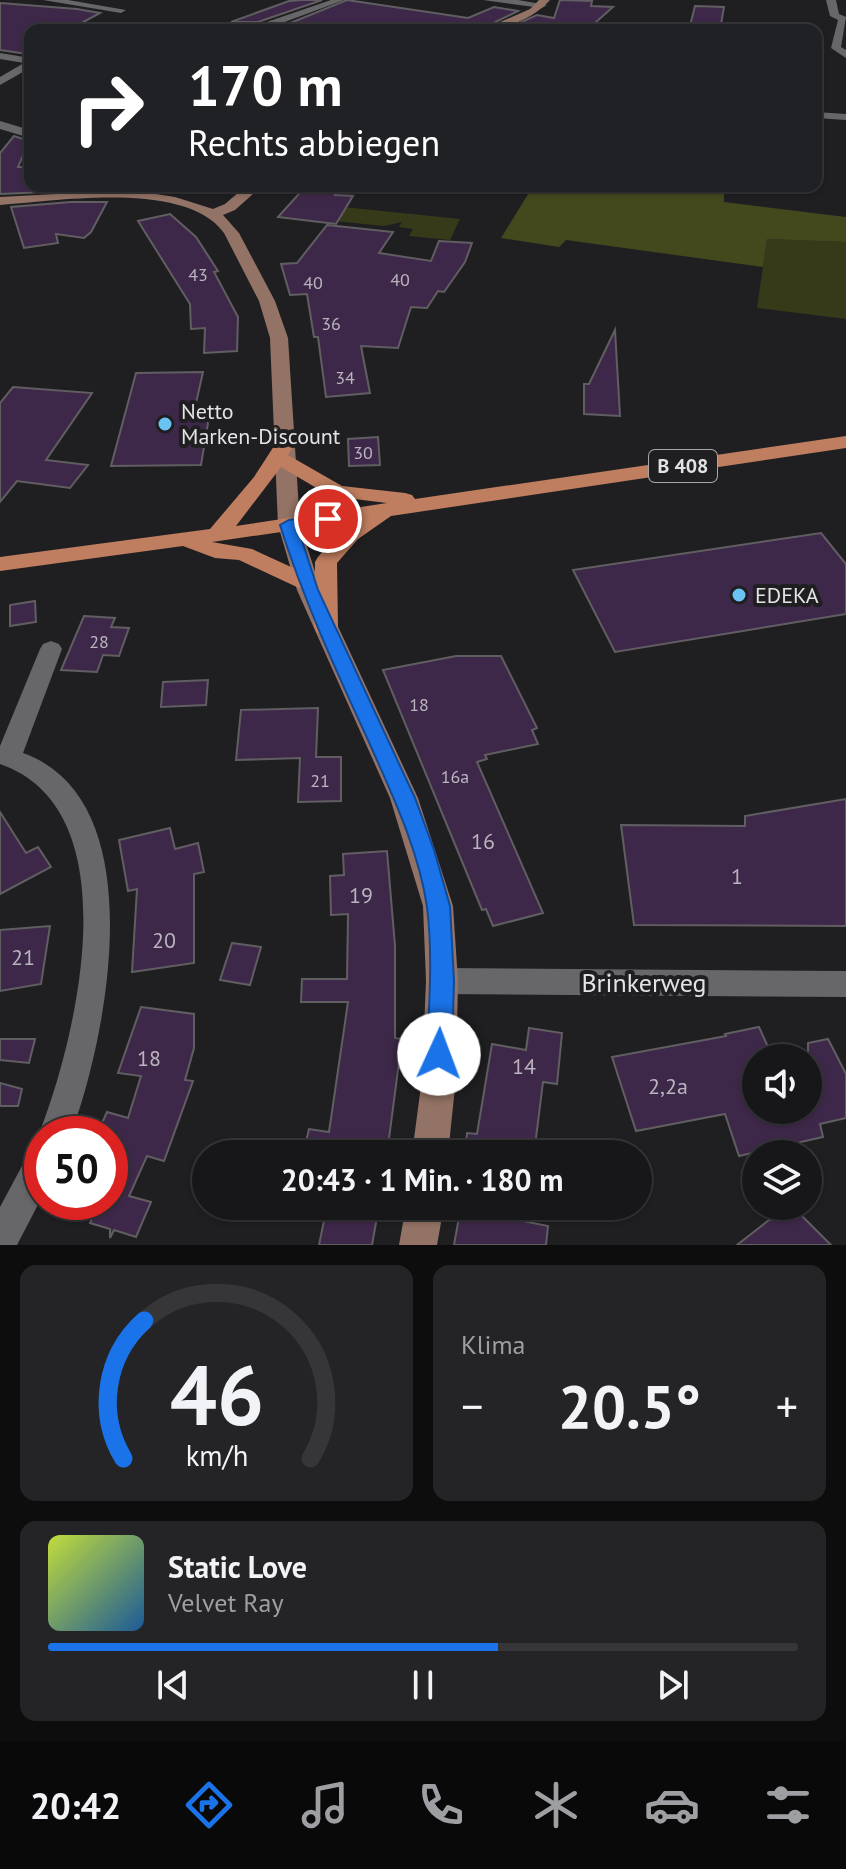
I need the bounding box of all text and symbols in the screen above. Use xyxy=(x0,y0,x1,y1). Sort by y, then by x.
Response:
text: 170 m xyxy=(188,49,343,121)
icon: right xyxy=(56,56,160,160)
text: Rechts abbiegen xyxy=(188,119,440,166)
house number: 43 xyxy=(188,263,208,286)
house number: 40 xyxy=(390,268,410,291)
house number: 40 xyxy=(303,271,323,294)
house number: 36 xyxy=(321,312,341,335)
house number: 34 xyxy=(335,366,355,389)
place label: Netto Marken-Discount xyxy=(181,397,341,450)
marker: Netto Marken-Discount xyxy=(156,415,174,433)
house number: 30 xyxy=(353,441,373,464)
road number: B 408 xyxy=(649,450,717,482)
pin xyxy=(294,485,362,553)
icon: arrive xyxy=(306,497,350,541)
place label: EDEKA xyxy=(755,581,819,609)
marker: EDEKA xyxy=(730,586,748,604)
house number: 28 xyxy=(89,630,109,653)
house number: 18 xyxy=(409,693,429,716)
house number: 16a xyxy=(441,765,469,788)
house number: 21 xyxy=(310,769,330,792)
house number: 16 xyxy=(471,827,495,855)
house number: 1 xyxy=(731,862,743,890)
house number: 19 xyxy=(349,881,373,909)
house number: 20 xyxy=(152,926,176,954)
house number: 21 xyxy=(11,943,35,971)
street label: Brinkerweg xyxy=(581,966,707,999)
position arrow xyxy=(397,1012,481,1096)
house number: 18 xyxy=(137,1044,161,1072)
map controls xyxy=(742,1044,822,1220)
button: sound xyxy=(742,1044,822,1124)
house number: 14 xyxy=(512,1052,536,1080)
house number: 2,2a xyxy=(648,1072,688,1100)
speed limit sign: 50 xyxy=(24,1116,128,1220)
button: layers xyxy=(742,1140,822,1220)
text: 20:43 · 1 Min. · 180 m xyxy=(281,1160,563,1199)
text: Klima xyxy=(461,1328,525,1361)
text: 46 xyxy=(169,1340,264,1448)
text: 20.5° xyxy=(558,1367,701,1445)
text: − xyxy=(461,1377,483,1434)
text: + xyxy=(776,1377,798,1434)
text: km/h xyxy=(185,1437,248,1474)
text: Static Love xyxy=(168,1547,307,1586)
text: Velvet Ray xyxy=(168,1586,284,1619)
icon: previous xyxy=(151,1663,195,1707)
icon: pause xyxy=(401,1663,445,1707)
icon: next xyxy=(651,1663,695,1707)
icon: directions xyxy=(181,1777,237,1833)
icon: music xyxy=(297,1777,353,1833)
icon: phone xyxy=(413,1777,469,1833)
icon: climate xyxy=(528,1777,584,1833)
icon: car xyxy=(644,1777,700,1833)
icon: filters xyxy=(760,1777,816,1833)
text: 20:42 xyxy=(30,1782,121,1829)

